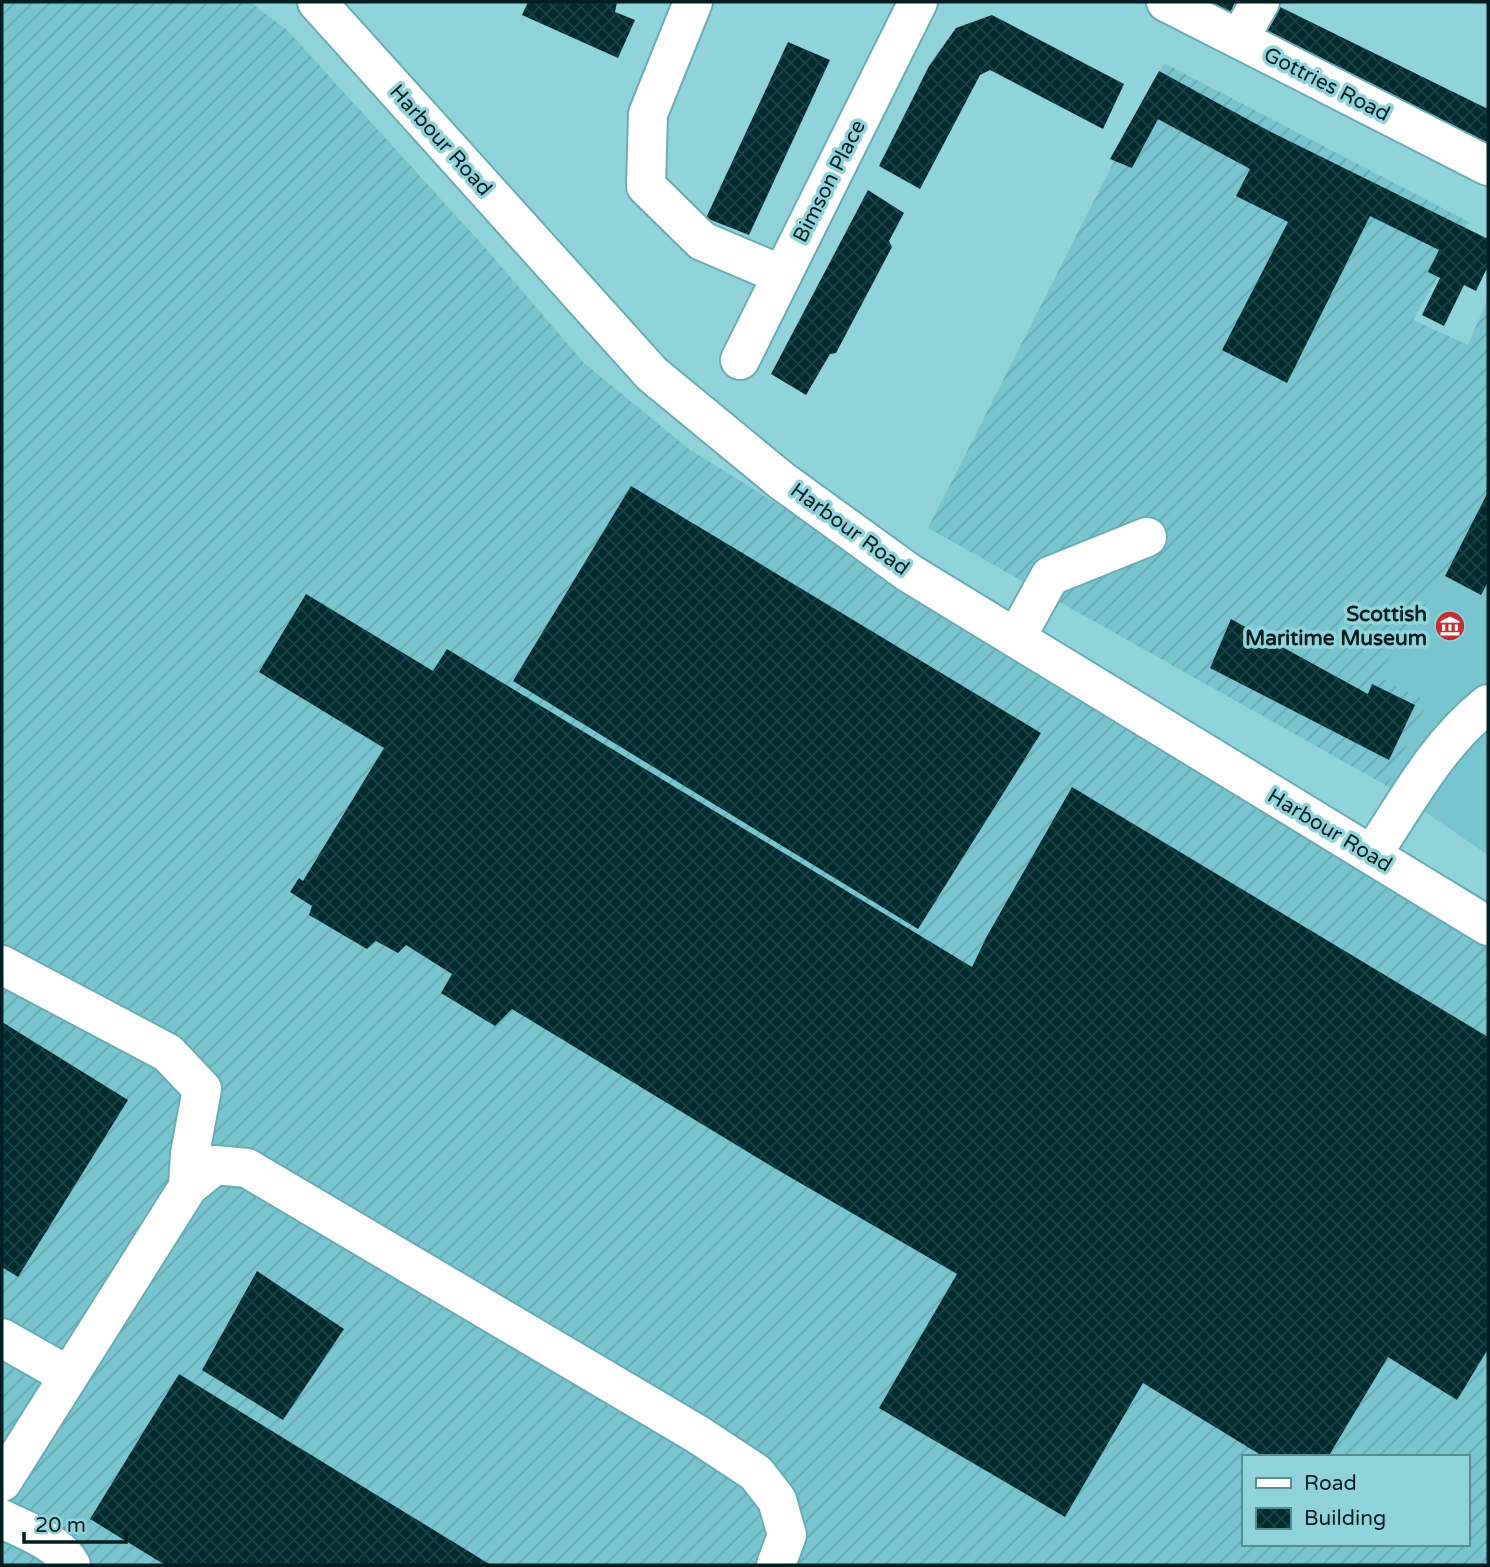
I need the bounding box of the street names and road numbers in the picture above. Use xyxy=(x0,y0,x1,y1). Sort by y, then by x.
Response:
street label: Gottries Road xyxy=(1260,42,1394,127)
street label: Harbour Road xyxy=(384,80,497,201)
street label: Bimson Place xyxy=(788,116,871,247)
street label: Harbour Road xyxy=(785,478,914,581)
street label: Harbour Road xyxy=(1263,783,1397,877)

